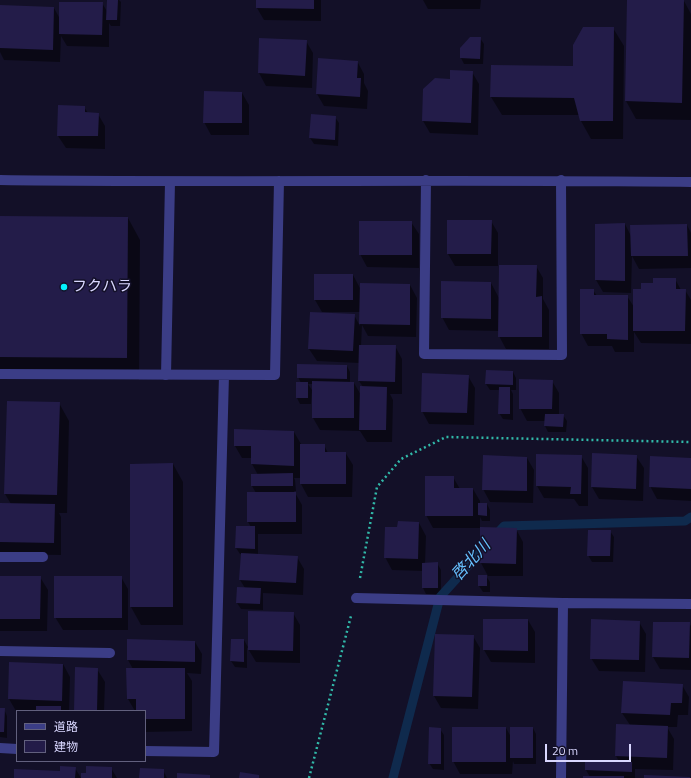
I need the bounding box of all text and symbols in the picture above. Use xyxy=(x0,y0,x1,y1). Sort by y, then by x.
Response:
place label: フクハラ xyxy=(72,278,132,296)
marker: フクハラ xyxy=(59,282,69,292)
water label: 啓北川 xyxy=(449,537,495,585)
legend xyxy=(16,710,146,762)
text: 道路 xyxy=(54,717,78,736)
scale bar xyxy=(547,736,633,762)
text: 建物 xyxy=(54,737,78,756)
text: 20 m xyxy=(552,741,578,760)

